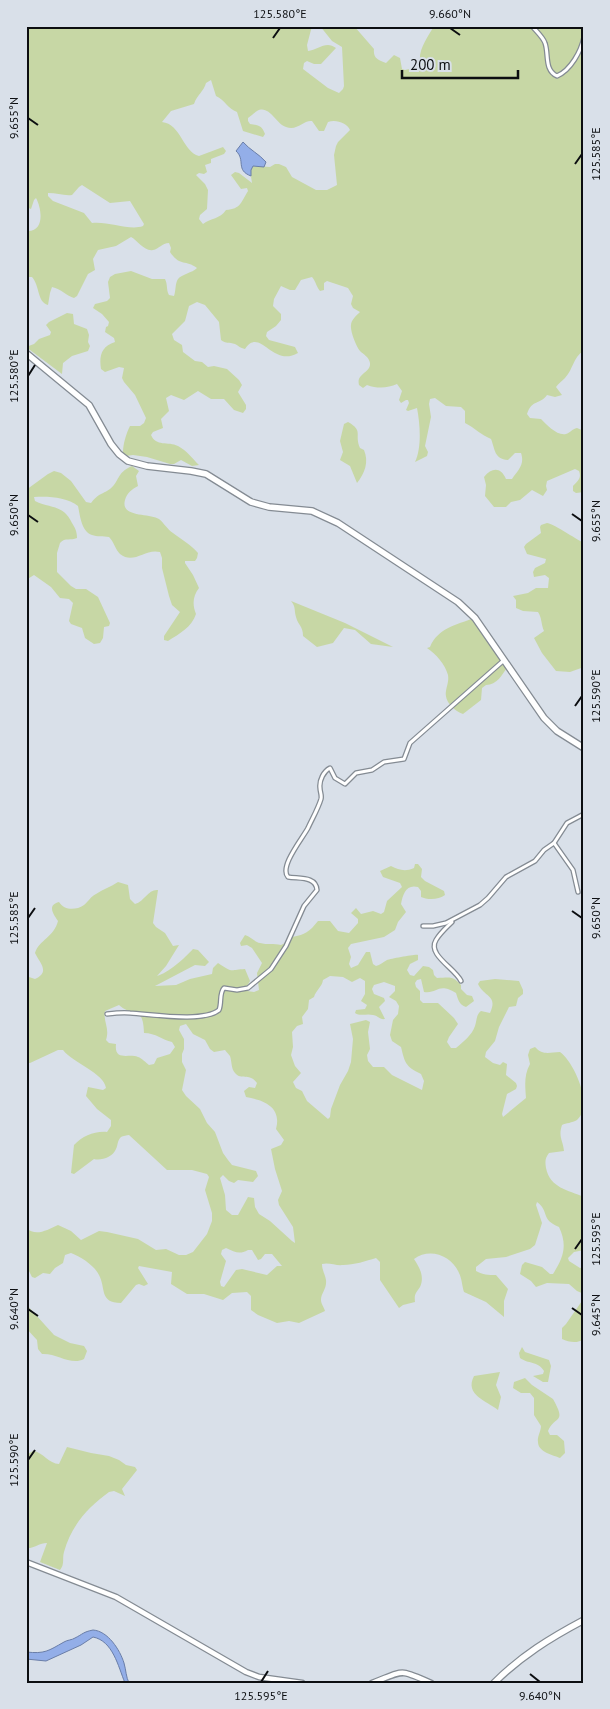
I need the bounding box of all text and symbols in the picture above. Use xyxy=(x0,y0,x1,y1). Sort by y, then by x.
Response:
text: 125.580°E xyxy=(253,6,307,21)
text: 9.660°N xyxy=(429,6,471,21)
scale bar xyxy=(402,48,519,80)
text: 200 m xyxy=(410,55,451,74)
text: 9.655°N xyxy=(6,97,21,139)
text: 125.585°E xyxy=(588,127,603,181)
text: 125.580°E xyxy=(6,349,21,403)
text: 9.650°N xyxy=(6,494,21,536)
text: 9.655°N xyxy=(588,500,603,542)
text: 125.590°E xyxy=(588,669,603,723)
text: 125.585°E xyxy=(6,891,21,945)
text: 9.650°N xyxy=(588,897,603,939)
text: 125.595°E xyxy=(588,1212,603,1266)
text: 9.640°N xyxy=(6,1288,21,1330)
text: 9.645°N xyxy=(588,1294,603,1336)
text: 125.590°E xyxy=(6,1433,21,1487)
text: 125.595°E xyxy=(234,1688,288,1703)
text: 9.640°N xyxy=(519,1688,561,1703)

